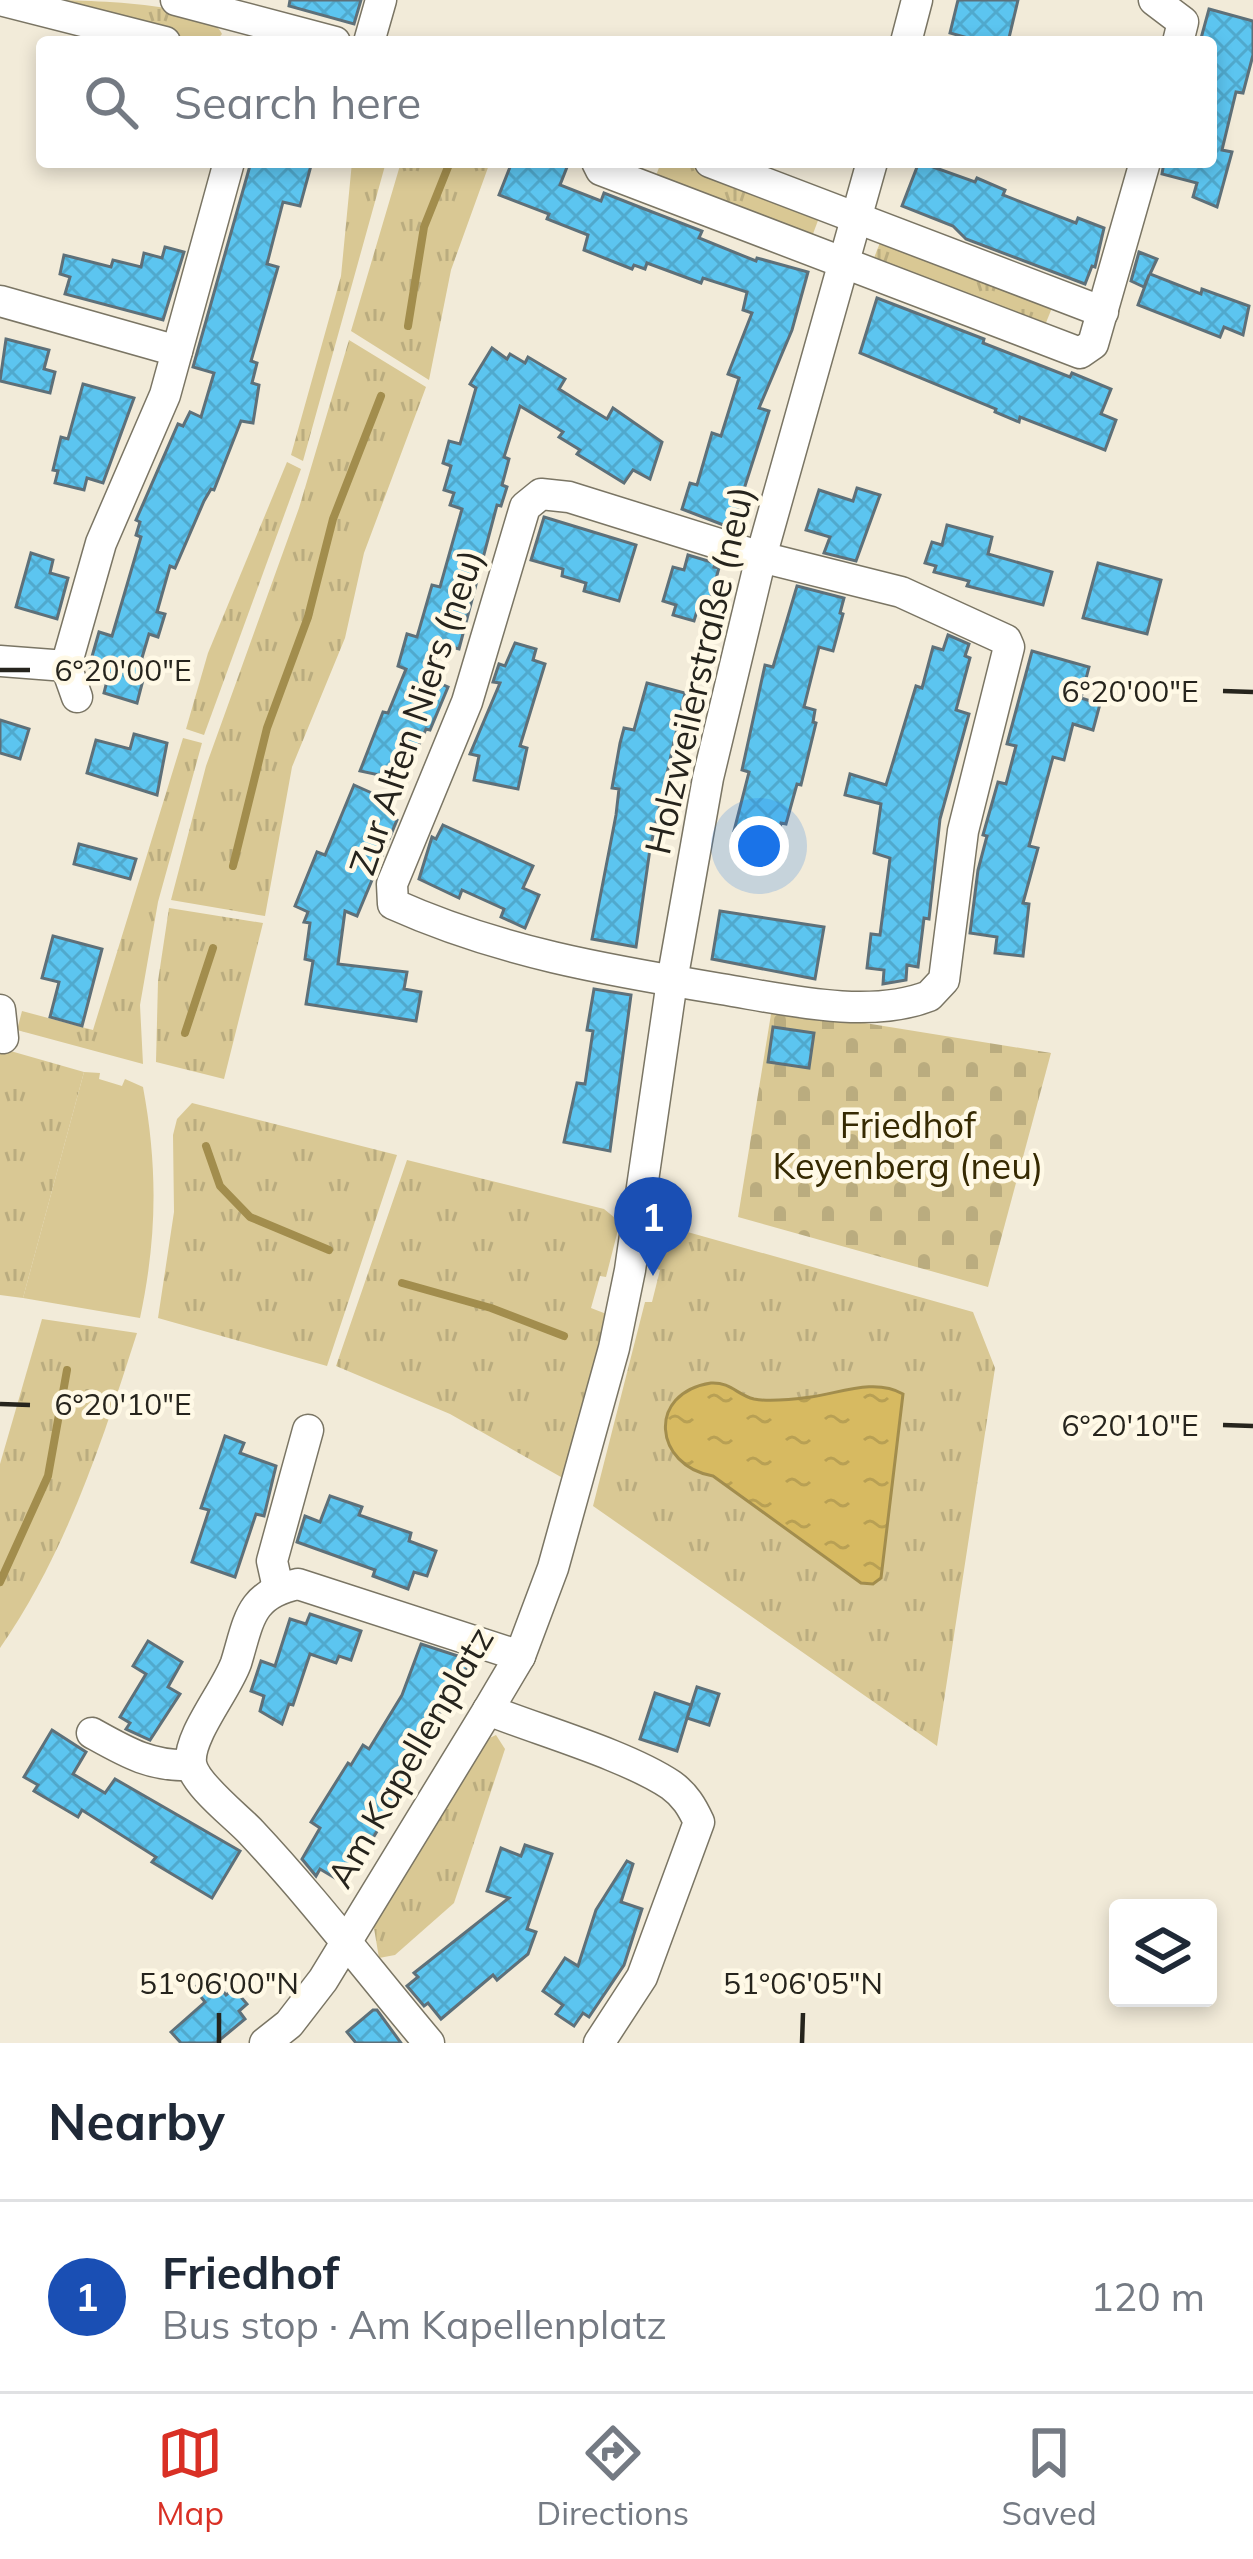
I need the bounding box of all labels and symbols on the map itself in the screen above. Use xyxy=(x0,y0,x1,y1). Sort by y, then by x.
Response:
street label: Holzweilerstraße (neu) xyxy=(634,482,763,858)
street label: Zur Alten Niers (neu) xyxy=(339,543,492,881)
text: 6°20'00"E xyxy=(54,651,192,689)
text: 6°20'00"E xyxy=(1061,672,1199,710)
your location xyxy=(729,816,789,876)
park label: Friedhof Keyenberg (neu) xyxy=(773,1102,1043,1188)
pin: 1 xyxy=(614,1177,692,1276)
text: 6°20'10"E xyxy=(54,1385,192,1423)
text: 6°20'10"E xyxy=(1061,1406,1199,1444)
street label: Am Kapellenplatz xyxy=(317,1618,503,1895)
text: 51°06'00"N xyxy=(139,1964,299,2002)
text: 51°06'05"N xyxy=(723,1964,883,2002)

